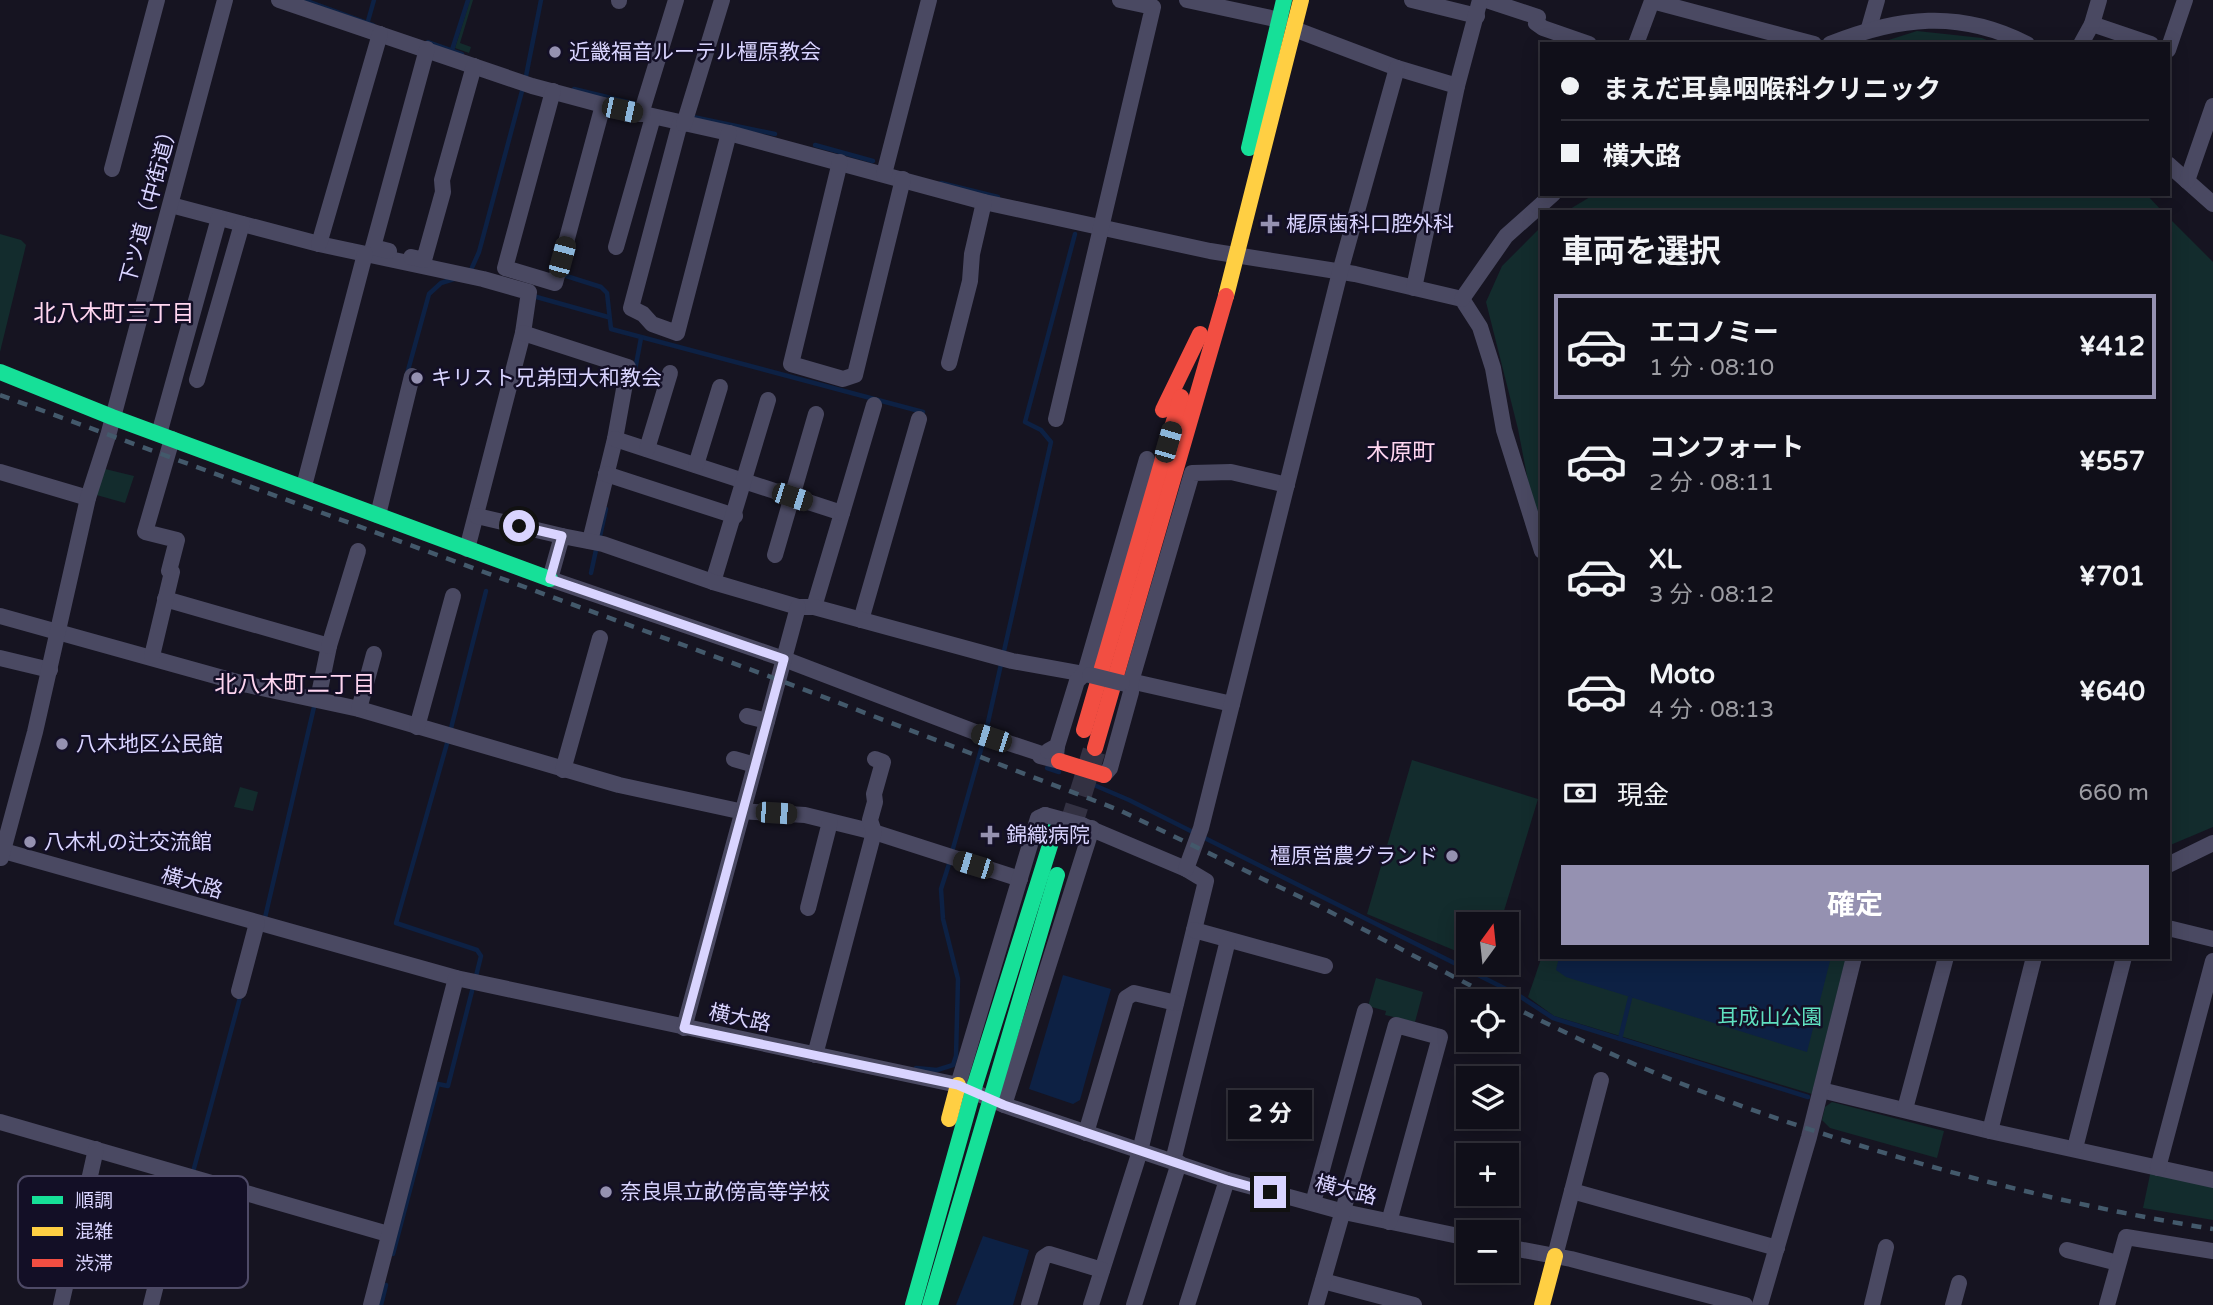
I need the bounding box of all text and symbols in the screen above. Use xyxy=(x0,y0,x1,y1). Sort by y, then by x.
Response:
place label: 近畿福音ルーテル橿原教会 xyxy=(569,40,821,65)
marker: 近畿福音ルーテル橿原教会 xyxy=(547,44,563,60)
text: まえだ耳鼻咽喉科クリニック xyxy=(1603,74,1941,105)
car xyxy=(600,95,645,125)
street label: 下ツ道（中街道） xyxy=(116,119,183,288)
text: 横大路 xyxy=(1603,141,1681,172)
place label: 梶原歯科口腔外科 xyxy=(1286,212,1454,237)
marker: 梶原歯科口腔外科 xyxy=(1260,214,1280,234)
text: 車両を選択 xyxy=(1561,233,1721,271)
car xyxy=(547,234,578,280)
district label: 北八木町三丁目 xyxy=(34,300,195,328)
icon: car xyxy=(1565,315,1628,378)
text: エコノミー xyxy=(1649,317,1779,348)
text: ¥412 xyxy=(2079,331,2145,362)
text: 1 分 · 08:10 xyxy=(1649,354,1774,382)
place label: キリスト兄弟団大和教会 xyxy=(431,366,662,391)
marker: キリスト兄弟団大和教会 xyxy=(409,370,425,386)
car xyxy=(1153,419,1184,465)
icon: car xyxy=(1565,430,1628,493)
text: コンフォート xyxy=(1649,432,1804,463)
district label: 木原町 xyxy=(1367,439,1436,467)
text: ¥557 xyxy=(2079,446,2145,477)
text: 2 分 · 08:11 xyxy=(1649,469,1774,497)
car xyxy=(769,481,816,513)
route start xyxy=(503,510,535,542)
text: XL xyxy=(1649,544,1681,575)
icon: car xyxy=(1565,545,1628,608)
text: ¥701 xyxy=(2079,561,2145,592)
text: 3 分 · 08:12 xyxy=(1649,581,1774,609)
text: Moto xyxy=(1649,659,1715,690)
icon: car xyxy=(1565,660,1628,723)
district label: 北八木町二丁目 xyxy=(215,671,376,699)
text: ¥640 xyxy=(2079,676,2145,707)
text: 4 分 · 08:13 xyxy=(1649,696,1774,724)
car xyxy=(968,722,1015,754)
place label: 八木地区公民館 xyxy=(76,732,223,757)
marker: 八木地区公民館 xyxy=(54,736,70,752)
icon: cash xyxy=(1561,774,1599,812)
text: 660 m xyxy=(2079,779,2149,807)
text: 現金 xyxy=(1617,780,1669,811)
car xyxy=(755,801,798,825)
place label: 錦織病院 xyxy=(1006,823,1090,848)
marker: 錦織病院 xyxy=(980,825,1000,845)
place label: 八木札の辻交流館 xyxy=(44,830,212,855)
marker: 八木札の辻交流館 xyxy=(22,834,38,850)
place label: 橿原営農グランド xyxy=(1270,844,1438,869)
marker: 橿原営農グランド xyxy=(1444,848,1460,864)
car xyxy=(950,849,997,881)
street label: 横大路 xyxy=(158,863,226,904)
button: 確定 xyxy=(1561,865,2149,945)
north arrow xyxy=(1456,912,1519,975)
map controls xyxy=(1456,912,1519,1283)
button: locate xyxy=(1456,989,1519,1052)
street label: 横大路 xyxy=(706,1000,773,1037)
park label: 耳成山公園 xyxy=(1718,1005,1823,1030)
button: layers xyxy=(1456,1066,1519,1129)
callout: 2 分 xyxy=(1228,1090,1312,1140)
text: 2 分 xyxy=(1248,1100,1292,1128)
button: + xyxy=(1456,1143,1519,1206)
street label: 横大路 xyxy=(1312,1171,1379,1210)
legend xyxy=(18,1176,248,1288)
route end xyxy=(1254,1176,1286,1208)
place label: 奈良県立畝傍高等学校 xyxy=(620,1180,830,1205)
marker: 奈良県立畝傍高等学校 xyxy=(598,1184,614,1200)
text: 順調 xyxy=(75,1190,113,1212)
button: − xyxy=(1456,1220,1519,1283)
text: 混雑 xyxy=(75,1221,113,1243)
text: 渋滞 xyxy=(75,1253,113,1275)

